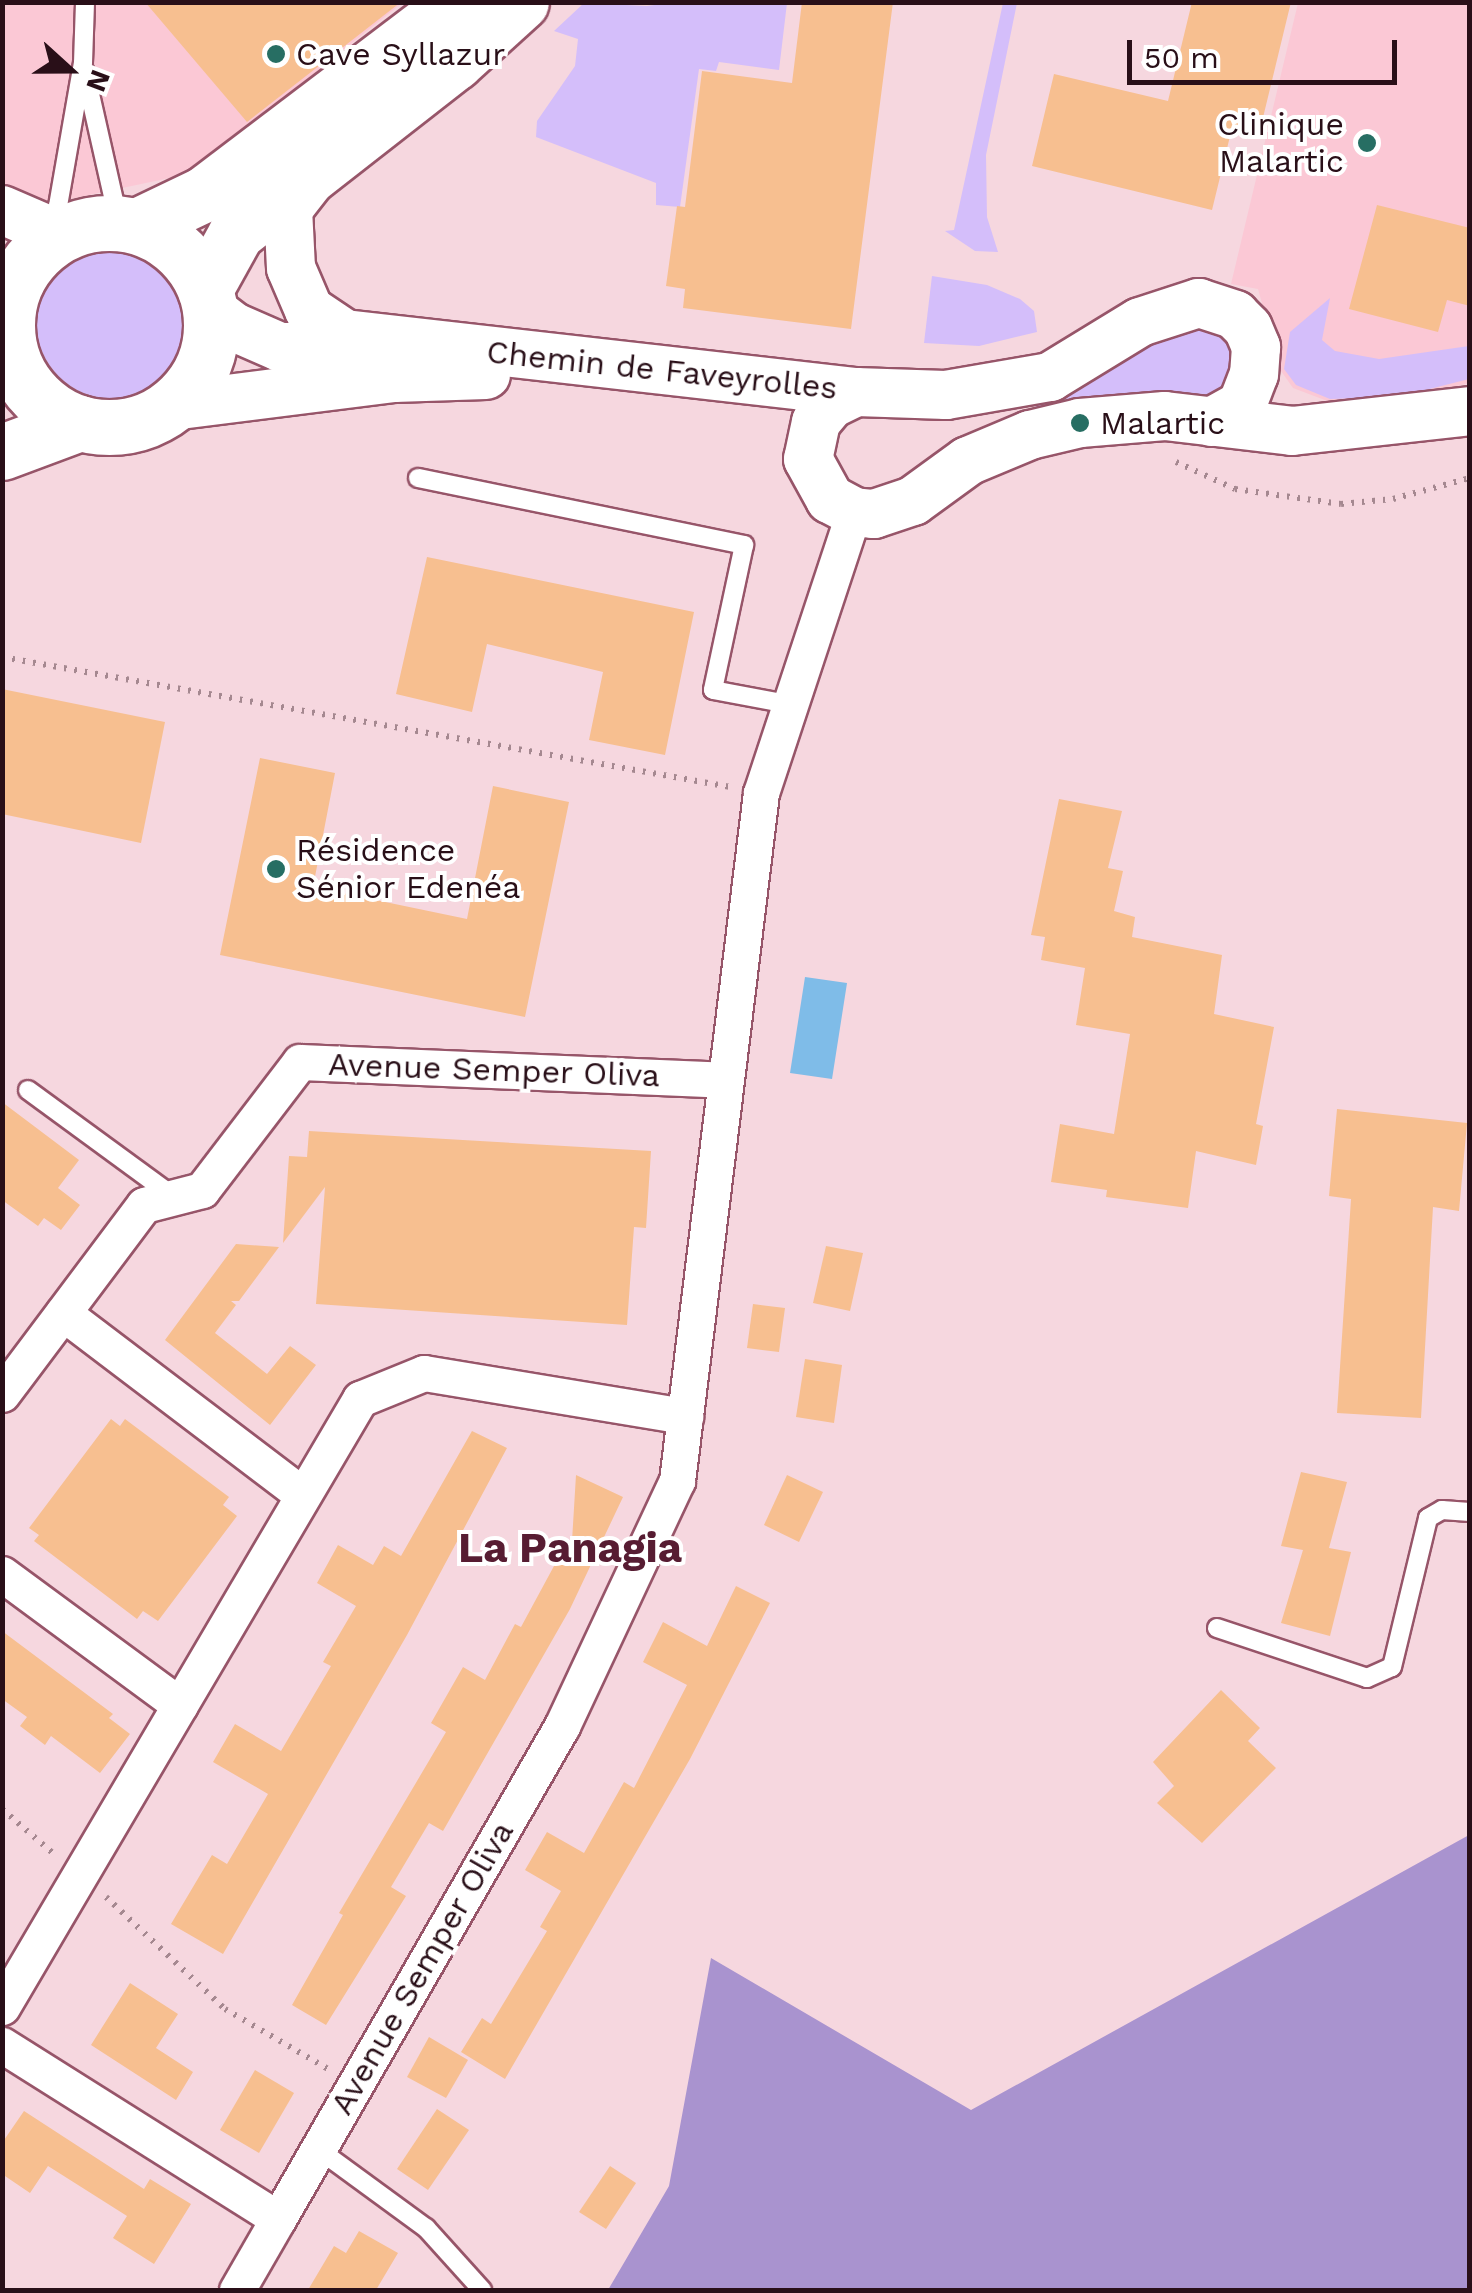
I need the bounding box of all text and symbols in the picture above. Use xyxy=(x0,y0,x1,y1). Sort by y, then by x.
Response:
north arrow xyxy=(20,20,120,120)
scale bar xyxy=(1132,20,1402,82)
place label: Cave Syllazur xyxy=(296,35,505,73)
text: 50 m xyxy=(1144,40,1219,75)
marker: Cave Syllazur xyxy=(265,43,287,65)
text: N xyxy=(79,65,118,97)
place label: Clinique Malartic xyxy=(1217,106,1344,181)
marker: Clinique Malartic xyxy=(1354,130,1380,156)
street label: Chemin de Faveyrolles xyxy=(485,332,839,408)
place label: Malartic xyxy=(1100,404,1225,442)
marker: Malartic xyxy=(1069,412,1091,434)
place label: Résidence Sénior Edenéa xyxy=(296,832,521,907)
marker: Résidence Sénior Edenéa xyxy=(265,858,287,880)
street label: Avenue Semper Oliva xyxy=(327,1045,661,1095)
district label: La Panagia xyxy=(458,1523,682,1573)
street label: Avenue Semper Oliva xyxy=(322,1814,522,2122)

